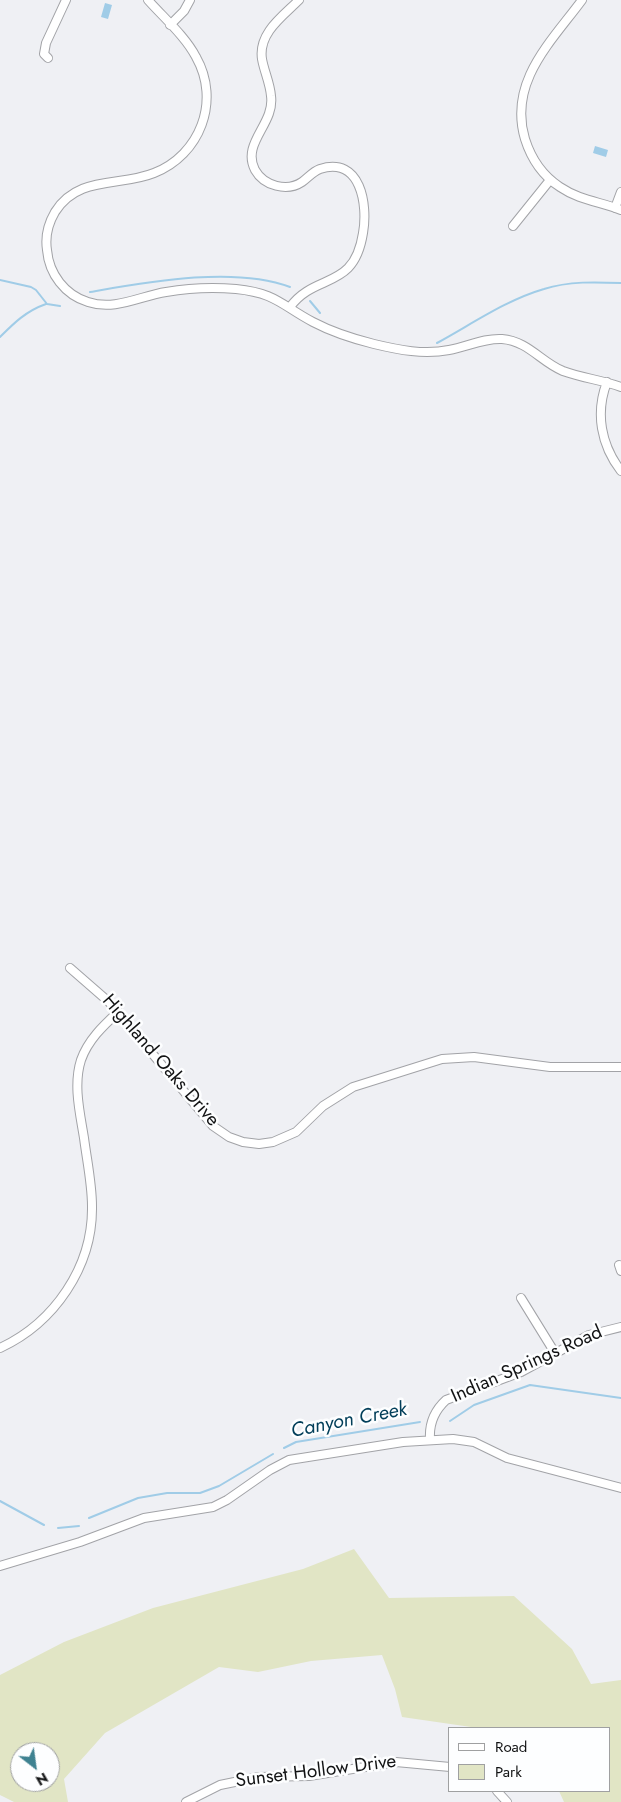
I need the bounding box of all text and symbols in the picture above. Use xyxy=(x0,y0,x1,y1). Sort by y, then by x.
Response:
street label: Highland Oaks Drive xyxy=(96,990,224,1132)
street label: Indian Springs Road xyxy=(448,1321,606,1409)
water label: Canyon Creek xyxy=(289,1398,409,1444)
legend xyxy=(448,1727,611,1792)
text: Road xyxy=(495,1736,527,1758)
north arrow xyxy=(10,1742,60,1792)
street label: Sunset Hollow Drive xyxy=(234,1751,398,1793)
text: Park xyxy=(495,1761,522,1783)
text: N xyxy=(32,1768,52,1791)

